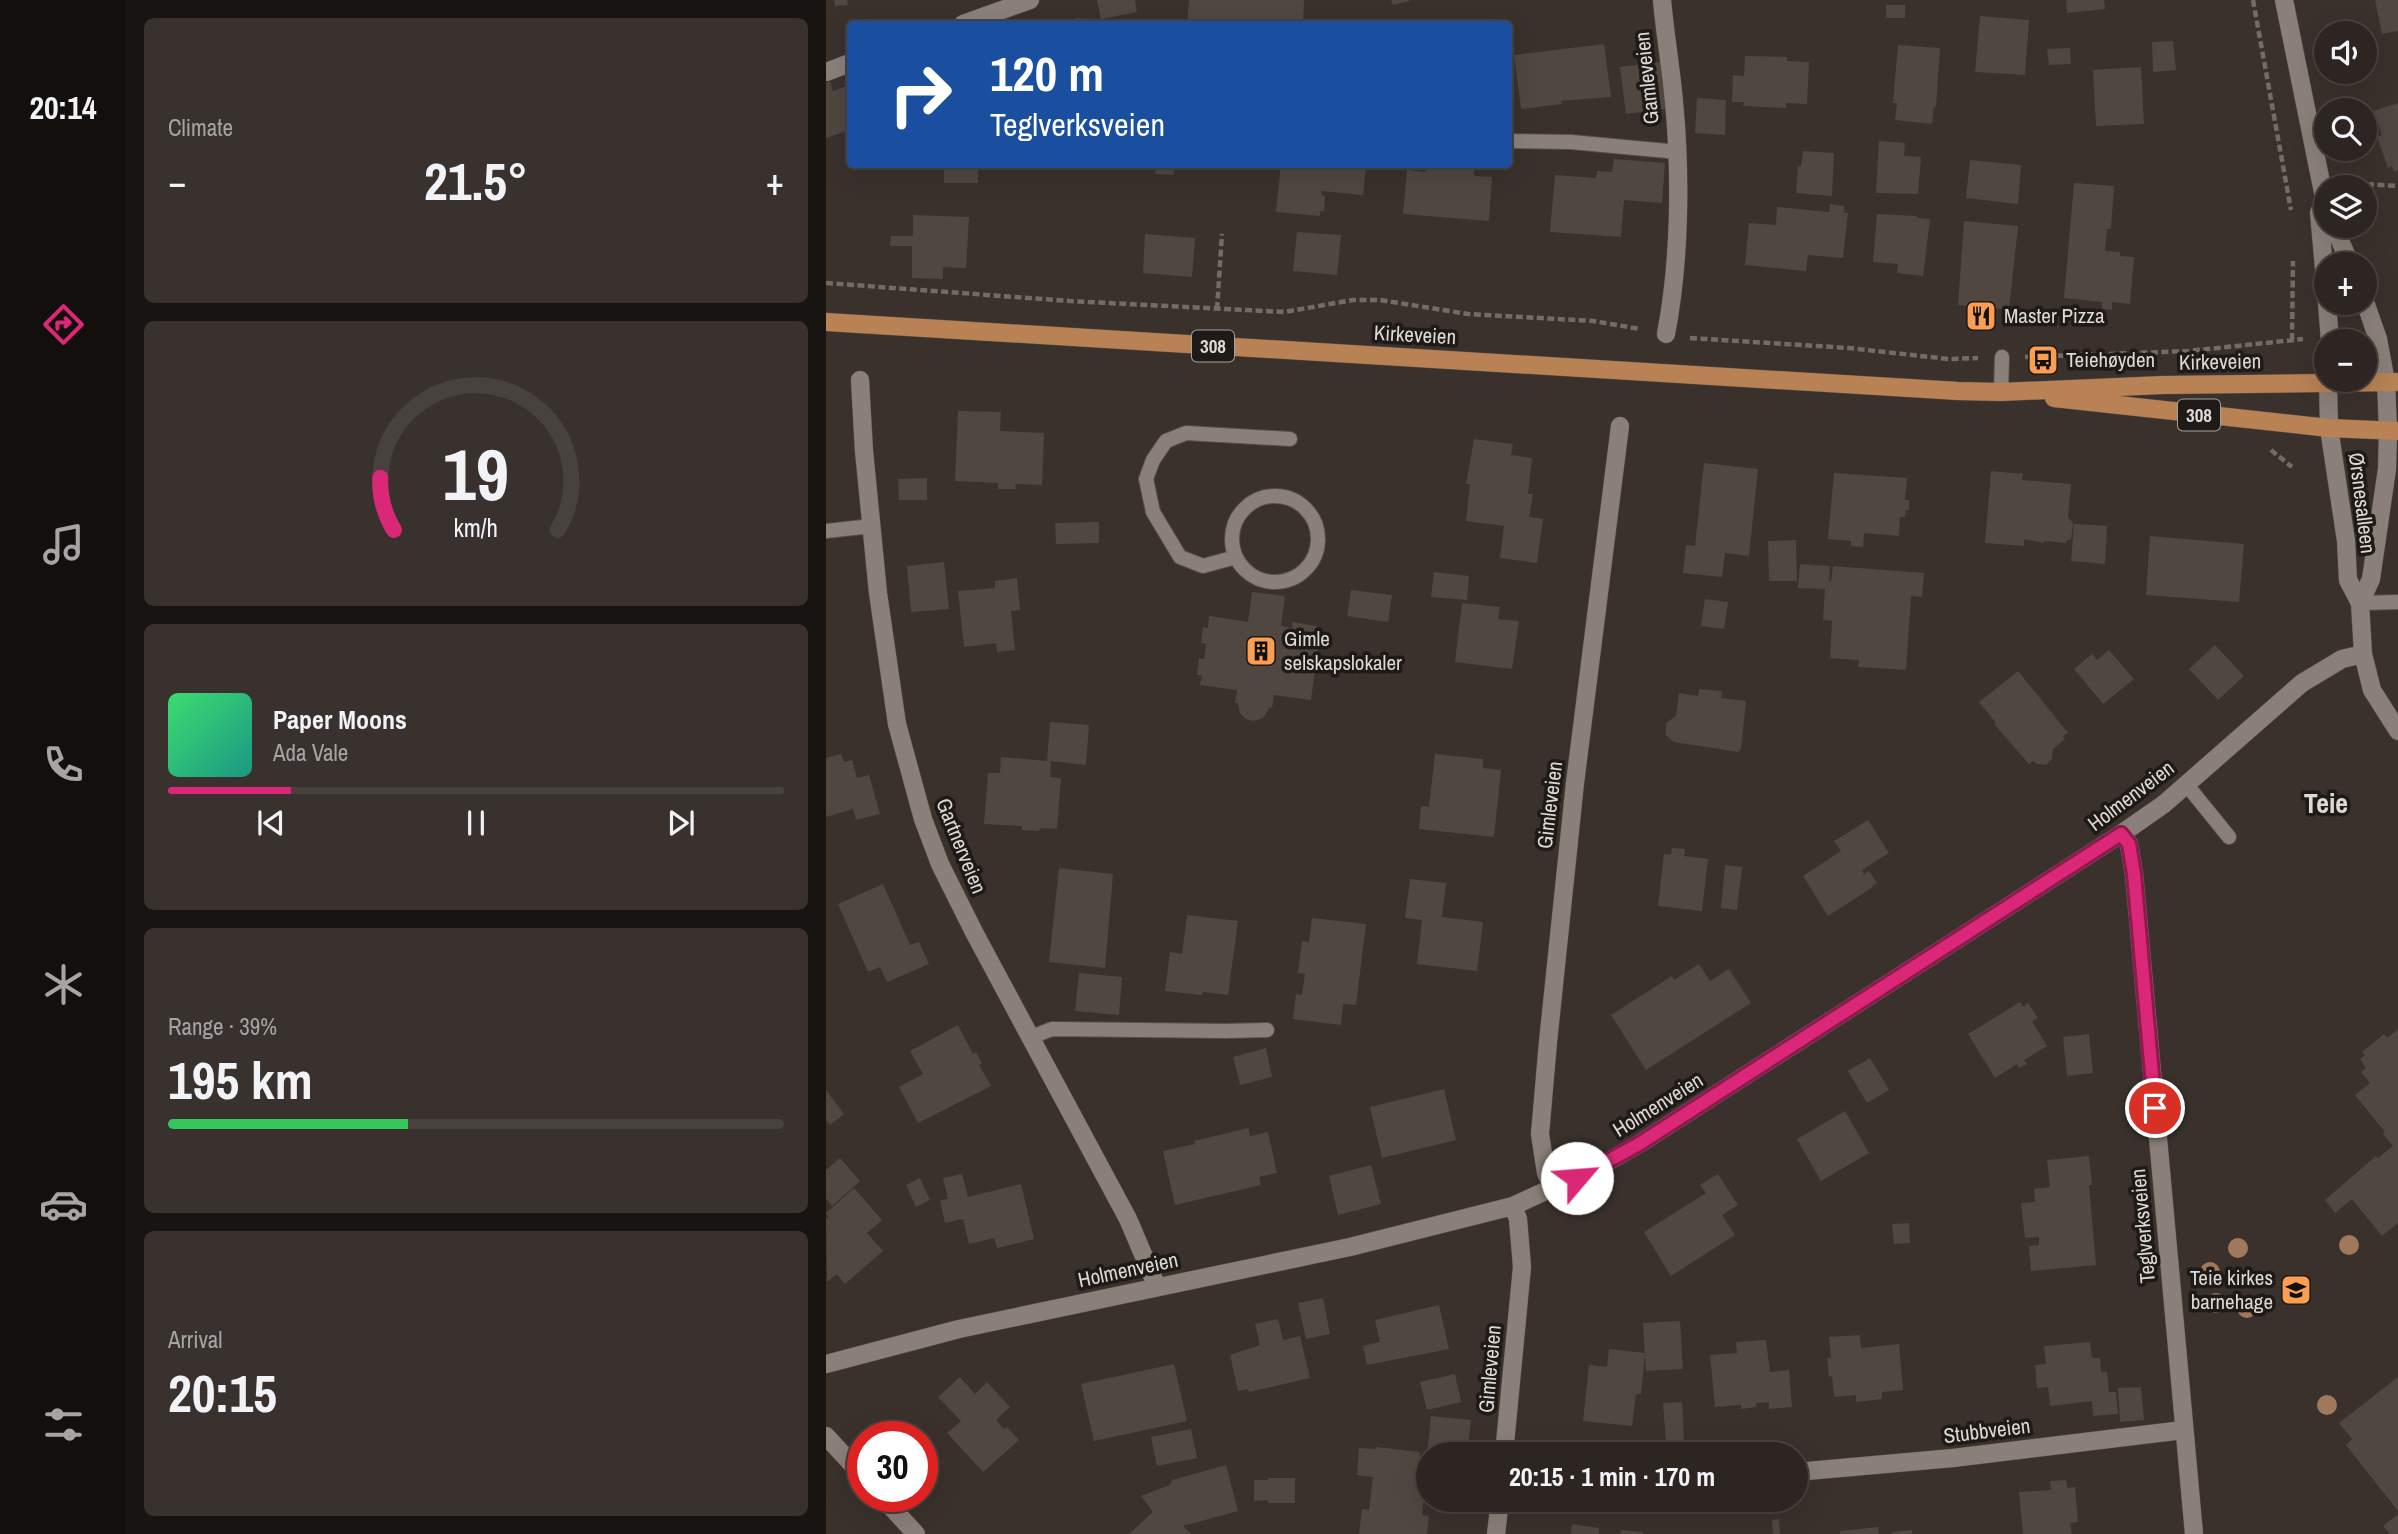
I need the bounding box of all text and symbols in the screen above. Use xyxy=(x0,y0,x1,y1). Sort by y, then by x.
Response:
map controls xyxy=(2314,21,2377,392)
button: sound xyxy=(2314,21,2377,84)
street label: Gamleveien xyxy=(1627,30,1666,126)
text: 120 m xyxy=(990,40,1104,106)
icon: right xyxy=(875,49,966,140)
text: 20:14 xyxy=(29,86,97,129)
button: search xyxy=(2314,98,2377,161)
text: Teglverksveien xyxy=(990,103,1165,146)
text: Climate xyxy=(168,112,233,143)
text: 21.5° xyxy=(424,146,528,216)
text: − xyxy=(168,156,186,207)
text: + xyxy=(766,156,784,207)
button: layers xyxy=(2314,175,2377,238)
button: + xyxy=(2314,252,2377,315)
restaurant icon: Master Pizza xyxy=(1964,299,1998,333)
icon: directions xyxy=(39,300,88,349)
place label: Master Pizza xyxy=(2004,301,2105,330)
street label: Kirkeveien xyxy=(1373,318,1457,351)
button: − xyxy=(2314,329,2377,392)
road number: 308 xyxy=(1192,330,1234,362)
bus stop icon: Teiehøyden xyxy=(2026,343,2060,377)
place label: Teiehøyden xyxy=(2066,345,2155,374)
street label: Kirkeveien xyxy=(2179,346,2261,377)
road number: 308 xyxy=(2178,400,2220,430)
text: 19 xyxy=(443,425,509,523)
street label: Ørsnesalleen xyxy=(2342,451,2383,555)
text: km/h xyxy=(454,511,498,545)
icon: music xyxy=(39,520,88,569)
place label: Gimle selskapslokaler xyxy=(1284,624,1402,677)
building icon: Gimle selskapslokaler xyxy=(1244,634,1278,668)
text: Paper Moons xyxy=(273,702,407,737)
text: Ada Vale xyxy=(273,737,348,768)
icon: phone xyxy=(39,740,88,789)
street label: Holmenveien xyxy=(2081,753,2180,838)
street label: Gimleveien xyxy=(1530,759,1569,850)
district label: Teie xyxy=(2304,784,2348,822)
street label: Gartnerveien xyxy=(929,794,994,898)
icon: previous xyxy=(252,804,290,842)
icon: pause xyxy=(457,804,495,842)
icon: next xyxy=(662,804,700,842)
icon: climate xyxy=(39,960,88,1009)
text: Range · 39% xyxy=(168,1011,277,1042)
text: 195 km xyxy=(168,1045,313,1115)
street label: Holmenveien xyxy=(1607,1065,1708,1144)
pin xyxy=(2125,1078,2185,1138)
icon: arrive xyxy=(2136,1089,2174,1127)
position arrow xyxy=(1540,1141,1614,1215)
street label: Teglverksveien xyxy=(2123,1168,2162,1285)
icon: car xyxy=(39,1180,88,1229)
street label: Holmenveien xyxy=(1075,1245,1181,1294)
place label: Teie kirkes barnehage xyxy=(2190,1263,2273,1316)
school or university icon: Teie kirkes barnehage xyxy=(2279,1273,2313,1307)
text: Arrival xyxy=(168,1324,223,1355)
street label: Gimleveien xyxy=(1471,1324,1508,1414)
text: 20:15 xyxy=(168,1358,277,1428)
icon: filters xyxy=(39,1400,88,1449)
street label: Stubbveien xyxy=(1942,1411,2032,1450)
speed limit sign: 30 xyxy=(847,1421,938,1512)
text: 20:15 · 1 min · 170 m xyxy=(1509,1459,1715,1494)

